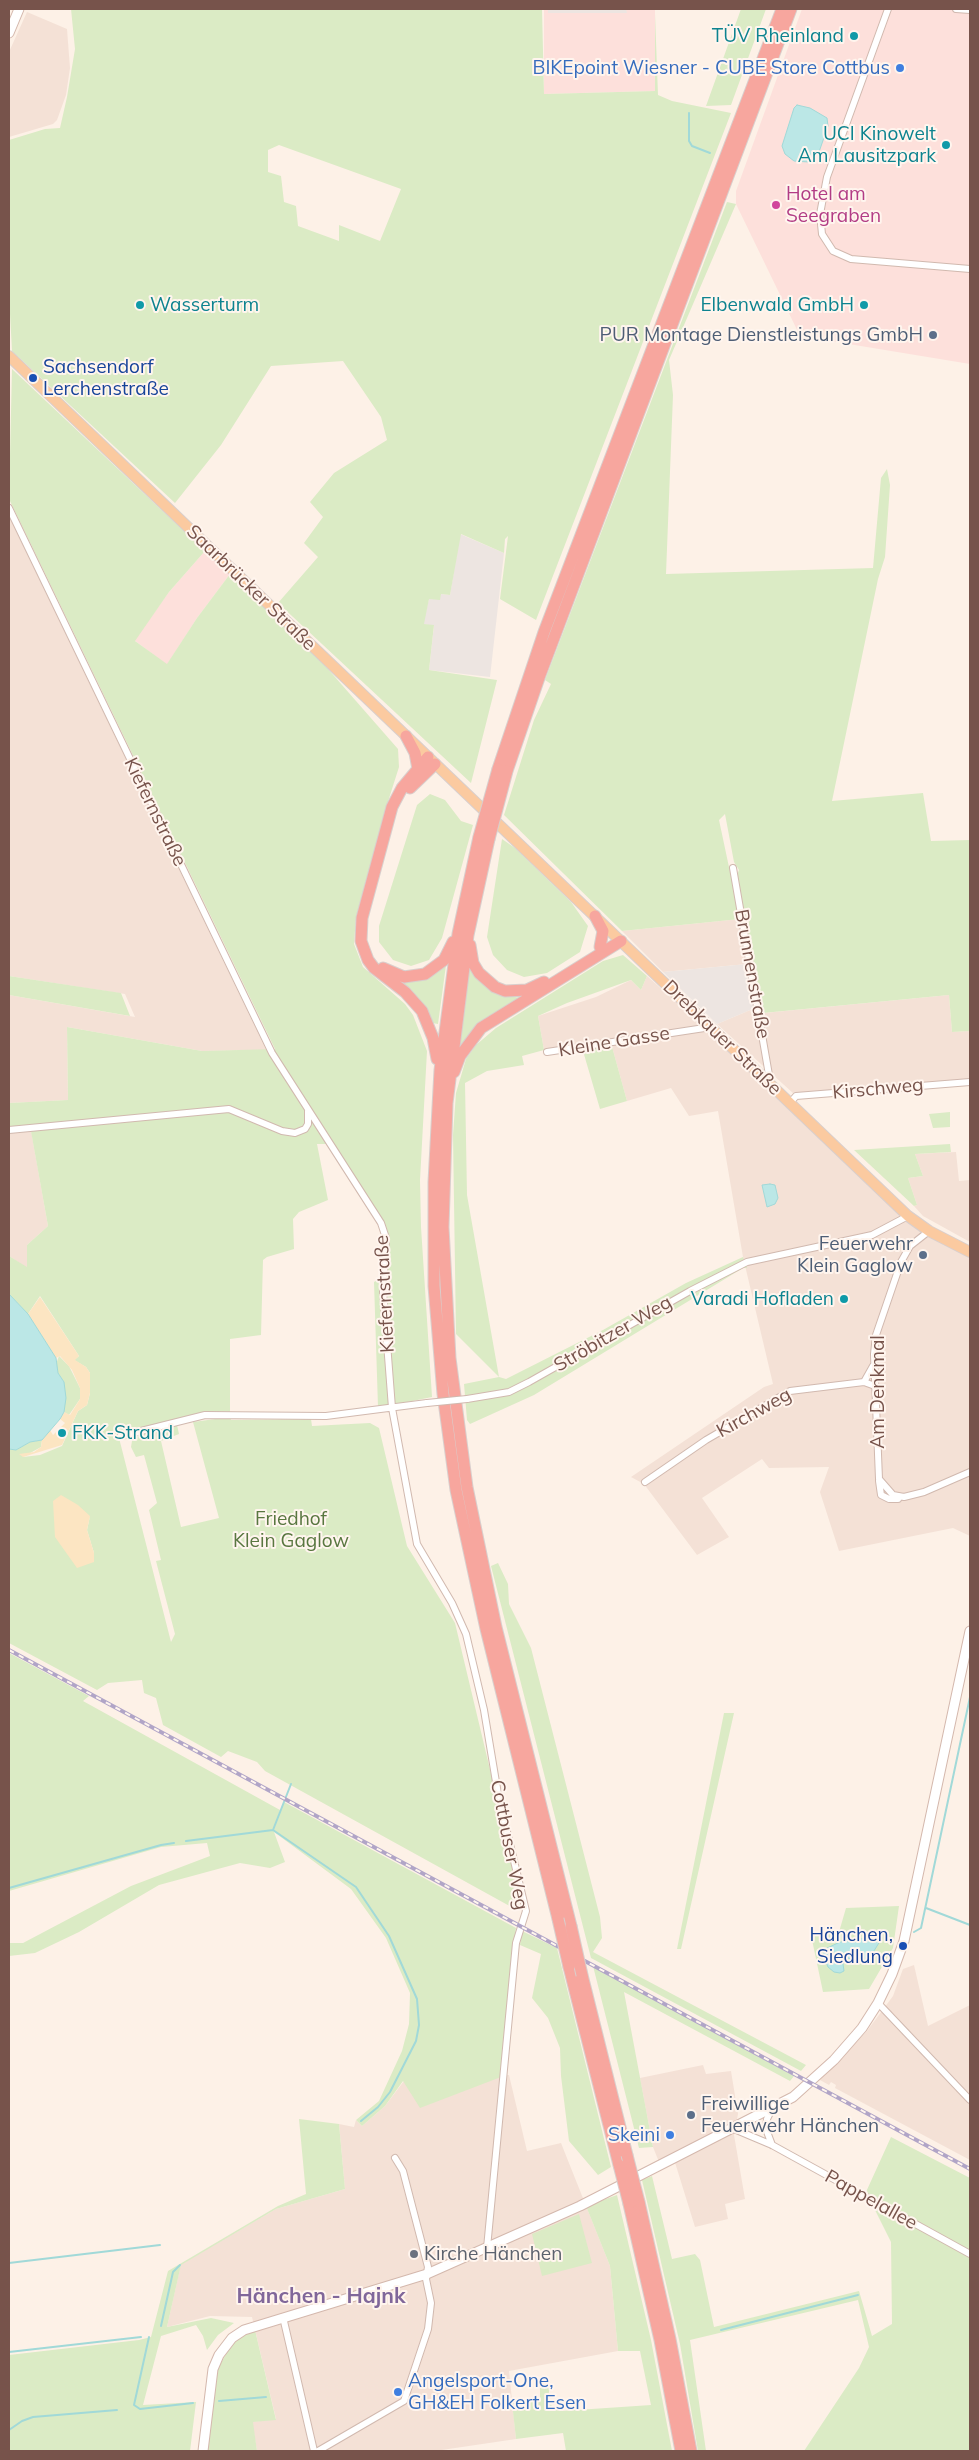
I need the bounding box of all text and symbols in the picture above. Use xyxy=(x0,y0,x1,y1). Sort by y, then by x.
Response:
place label: TÜV Rheinland xyxy=(712,25,844,47)
marker: TÜV Rheinland xyxy=(848,30,860,42)
place label: BIKEpoint Wiesner - CUBE Store Cottbus xyxy=(532,57,890,79)
marker: BIKEpoint Wiesner - CUBE Store Cottbus xyxy=(894,62,906,74)
place label: UCI Kinowelt Am Lausitzpark xyxy=(798,123,936,167)
marker: UCI Kinowelt Am Lausitzpark xyxy=(940,139,952,151)
place label: Hotel am Seegraben xyxy=(786,183,881,227)
marker: Hotel am Seegraben xyxy=(770,199,782,211)
place label: Wasserturm xyxy=(150,294,259,316)
place label: Elbenwald GmbH xyxy=(700,294,854,316)
marker: Wasserturm xyxy=(134,299,146,311)
marker: Elbenwald GmbH xyxy=(858,299,870,311)
place label: PUR Montage Dienstleistungs GmbH xyxy=(600,324,923,346)
marker: PUR Montage Dienstleistungs GmbH xyxy=(927,329,939,341)
place label: Sachsendorf Lerchenstraße xyxy=(43,356,169,400)
marker: Sachsendorf Lerchenstraße xyxy=(27,372,39,384)
street label: Saarbrücker Straße xyxy=(182,520,320,656)
street label: Kiefernstraße xyxy=(119,754,191,870)
street label: Brunnenstraße xyxy=(729,907,775,1041)
street label: Drebkauer Straße xyxy=(658,976,786,1100)
street label: Kleine Gasse xyxy=(557,1022,671,1062)
street label: Kirschweg xyxy=(831,1074,925,1104)
place label: Feuerwehr Klein Gaglow xyxy=(797,1233,913,1277)
street label: Kiefernstraße xyxy=(371,1234,399,1354)
marker: Feuerwehr Klein Gaglow xyxy=(917,1249,929,1261)
place label: Varadi Hofladen xyxy=(691,1288,834,1310)
street label: Ströbitzer Weg xyxy=(550,1291,676,1377)
marker: Varadi Hofladen xyxy=(838,1293,850,1305)
street label: Am Denkmal xyxy=(867,1335,889,1449)
street label: Kirchweg xyxy=(713,1383,795,1443)
place label: FKK-Strand xyxy=(72,1422,173,1444)
marker: FKK-Strand xyxy=(56,1427,68,1439)
park label: Friedhof Klein Gaglow xyxy=(233,1508,349,1552)
street label: Cottbuser Weg xyxy=(485,1778,533,1912)
place label: Hänchen, Siedlung xyxy=(810,1924,893,1968)
marker: Hänchen, Siedlung xyxy=(897,1940,909,1952)
place label: Freiwillige Feuerwehr Hänchen xyxy=(701,2093,879,2137)
marker: Freiwillige Feuerwehr Hänchen xyxy=(685,2109,697,2121)
place label: Skeini xyxy=(608,2124,660,2146)
marker: Skeini xyxy=(664,2129,676,2141)
street label: Pappelallee xyxy=(821,2165,921,2235)
place label: Kirche Hänchen xyxy=(424,2243,562,2265)
marker: Kirche Hänchen xyxy=(408,2248,420,2260)
district label: Hänchen - Hajnk xyxy=(236,2284,406,2310)
place label: Angelsport-One, GH&EH Folkert Esen xyxy=(408,2370,586,2414)
marker: Angelsport-One, GH&EH Folkert Esen xyxy=(392,2386,404,2398)

